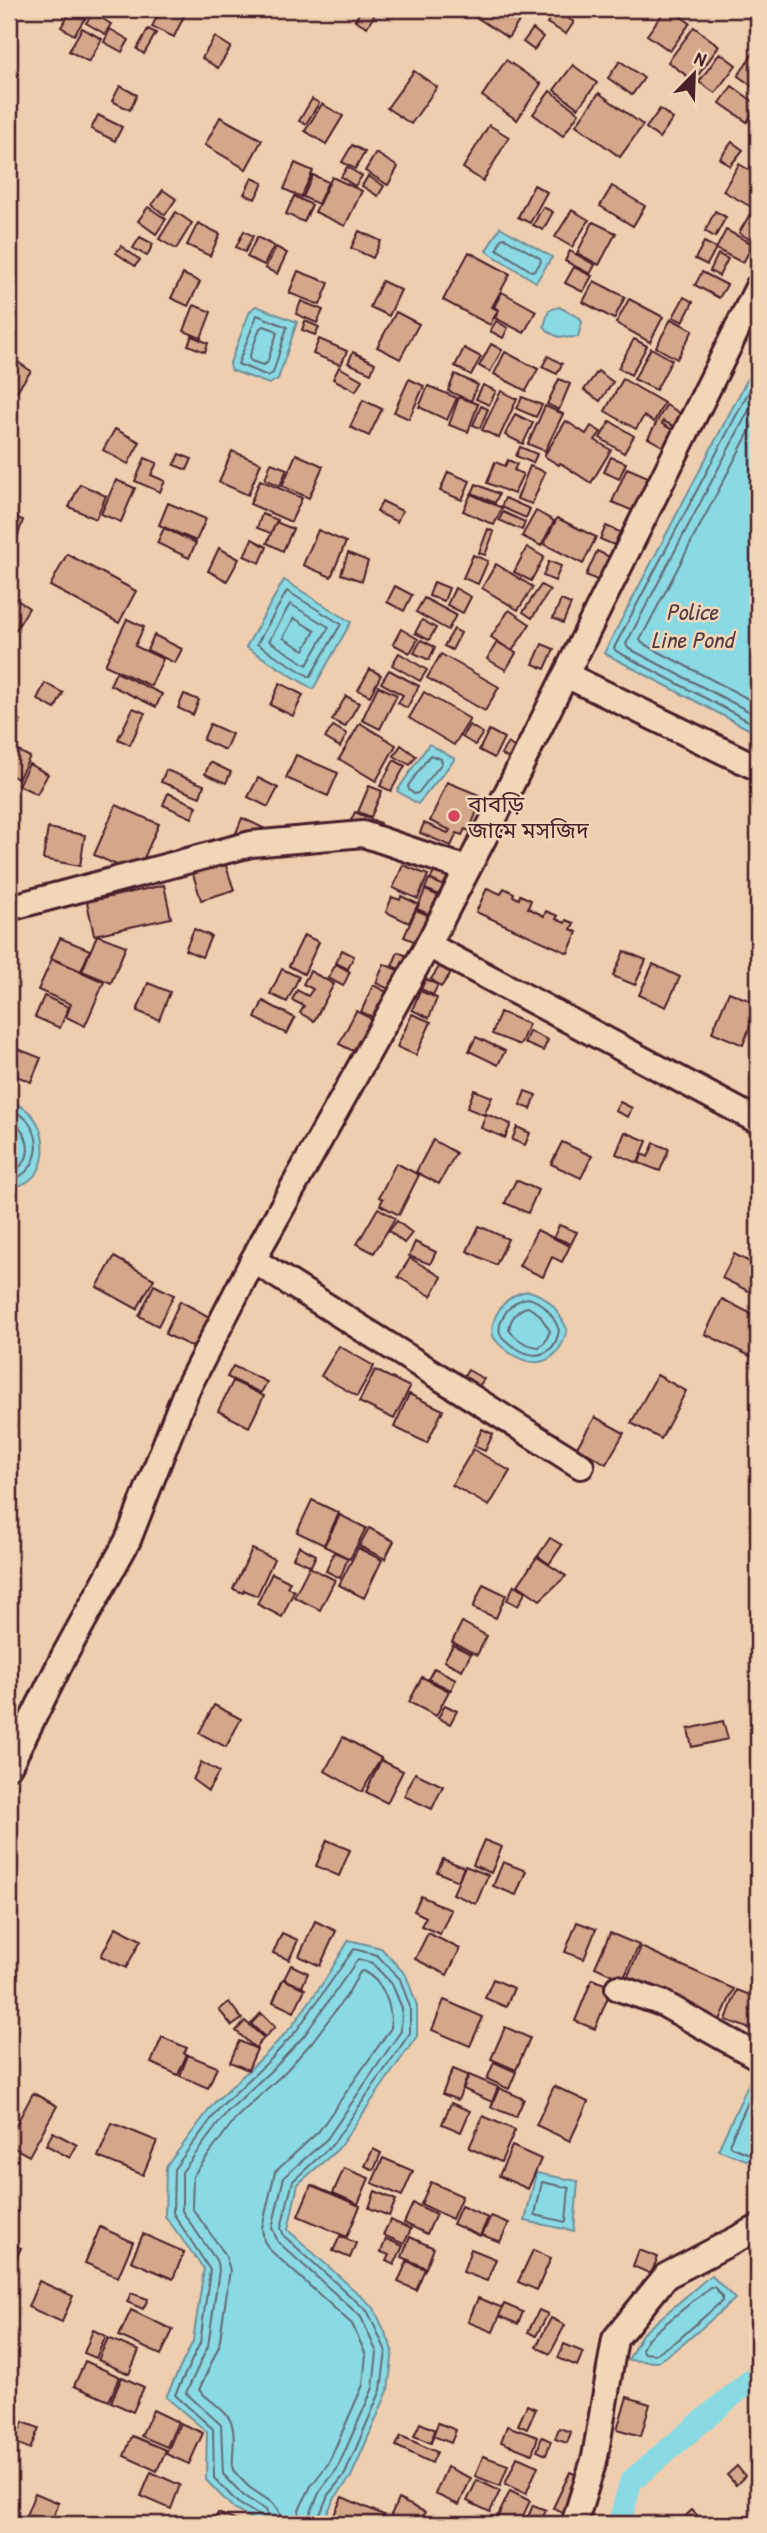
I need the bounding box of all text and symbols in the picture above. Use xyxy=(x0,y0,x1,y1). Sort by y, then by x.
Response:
north arrow xyxy=(658,38,728,108)
text: N xyxy=(691,44,710,72)
water label: Police Line Pond xyxy=(651,595,736,655)
place label: বাবড়ি জামে মসজিদ xyxy=(467,788,589,845)
marker: বাবড়ি জামে মসজিদ xyxy=(446,808,462,824)

